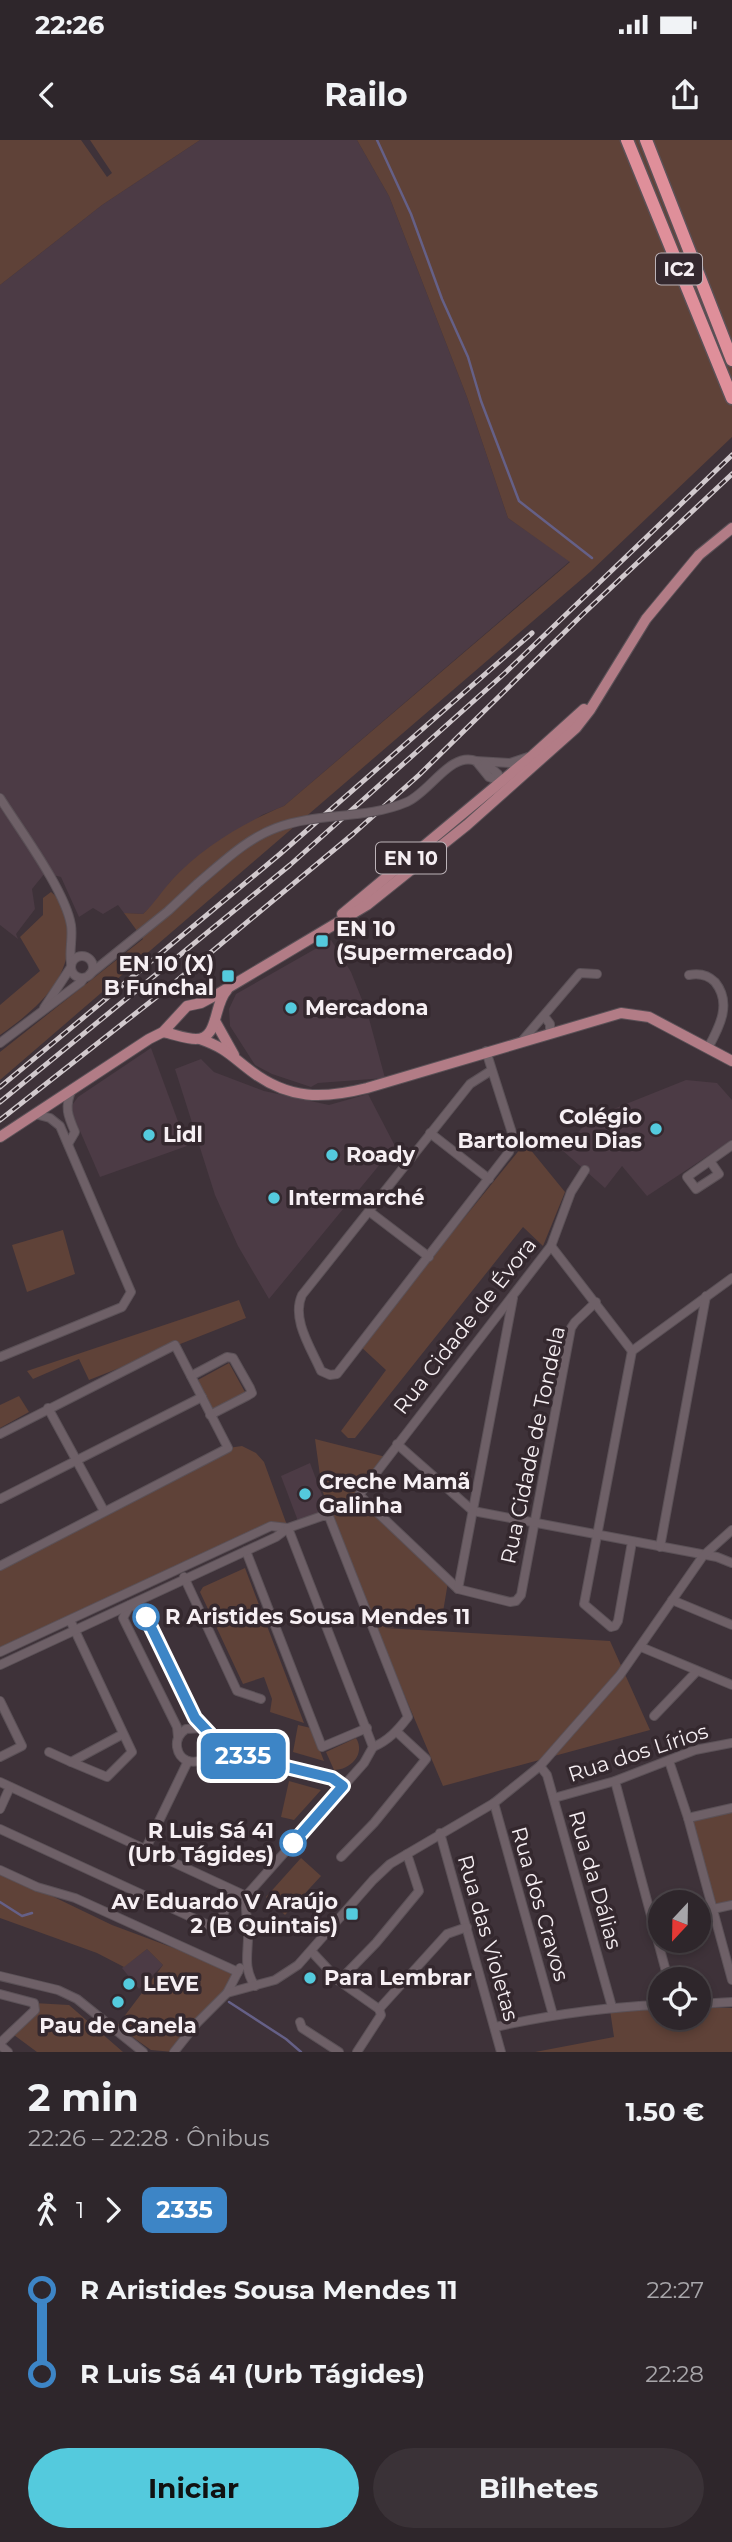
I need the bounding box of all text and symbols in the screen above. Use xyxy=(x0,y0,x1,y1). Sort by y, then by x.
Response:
text: 22:26 xyxy=(35,9,104,41)
text: Railo xyxy=(324,75,408,114)
icon: back xyxy=(28,76,66,114)
icon: share xyxy=(666,76,704,114)
road number: IC2 xyxy=(656,253,702,284)
road number: EN 10 xyxy=(376,842,446,874)
place label: EN 10 (Supermercado) xyxy=(336,916,514,965)
marker: EN 10 (Supermercado) xyxy=(314,933,330,949)
place label: EN 10 (X) B Funchal xyxy=(104,951,214,1000)
marker: EN 10 (X) B Funchal xyxy=(220,968,236,984)
place label: Mercadona xyxy=(305,995,428,1020)
marker: Mercadona xyxy=(283,1000,299,1016)
place label: Colégio Bartolomeu Dias xyxy=(457,1104,642,1153)
marker: Colégio Bartolomeu Dias xyxy=(648,1121,664,1137)
place label: Lidl xyxy=(163,1122,203,1147)
marker: Lidl xyxy=(141,1127,157,1143)
place label: Roady xyxy=(346,1142,416,1167)
marker: Roady xyxy=(324,1147,340,1163)
place label: Intermarché xyxy=(288,1185,424,1210)
marker: Intermarché xyxy=(266,1190,282,1206)
street label: Rua Cidade de Évora xyxy=(388,1232,541,1419)
street label: Rua Cidade de Tondela xyxy=(495,1324,570,1566)
place label: Creche Mamã Galinha xyxy=(319,1469,470,1518)
marker: Creche Mamã Galinha xyxy=(297,1486,313,1502)
marker: R Aristides Sousa Mendes 11 xyxy=(133,1604,159,1630)
place label: R Aristides Sousa Mendes 11 xyxy=(165,1604,470,1629)
street label: Rua dos Lírios xyxy=(565,1718,711,1787)
line badge: 2335 xyxy=(194,1733,292,1779)
text: 2335 xyxy=(215,1741,271,1770)
street label: Rua da Dálias xyxy=(564,1808,627,1952)
place label: R Luis Sá 41 (Urb Tágides) xyxy=(128,1818,274,1867)
street label: Rua dos Cravos xyxy=(506,1824,574,1984)
marker: R Luis Sá 41 (Urb Tágides) xyxy=(280,1830,306,1856)
street label: Rua das Violetas xyxy=(453,1852,524,2024)
place label: Av Eduardo V Araújo 2 (B Quintais) xyxy=(110,1889,338,1938)
north arrow xyxy=(648,1890,710,1953)
map controls xyxy=(648,1890,711,2030)
marker: Av Eduardo V Araújo 2 (B Quintais) xyxy=(344,1906,360,1922)
place label: Para Lembrar xyxy=(324,1965,472,1990)
button: locate xyxy=(648,1967,711,2030)
marker: Para Lembrar xyxy=(302,1970,318,1986)
place label: LEVE xyxy=(143,1971,199,1996)
marker: LEVE xyxy=(121,1976,137,1992)
marker: Pau de Canela xyxy=(110,1994,126,2010)
place label: Pau de Canela xyxy=(39,2013,197,2038)
text: 2 min xyxy=(28,2074,139,2121)
text: 1.50 € xyxy=(625,2096,704,2128)
text: 22:26 – 22:28 · Ônibus xyxy=(28,2124,269,2152)
icon: walk xyxy=(28,2191,66,2229)
icon: forward xyxy=(94,2191,132,2229)
text: 2335 xyxy=(156,2195,213,2224)
text: 1 xyxy=(76,2196,84,2224)
text: R Aristides Sousa Mendes 11 xyxy=(80,2274,458,2306)
text: 22:27 xyxy=(646,2276,704,2304)
text: R Luis Sá 41 (Urb Tágides) xyxy=(80,2358,425,2390)
text: 22:28 xyxy=(645,2360,704,2388)
button: Iniciar xyxy=(28,2448,359,2528)
button: Bilhetes xyxy=(373,2448,704,2528)

